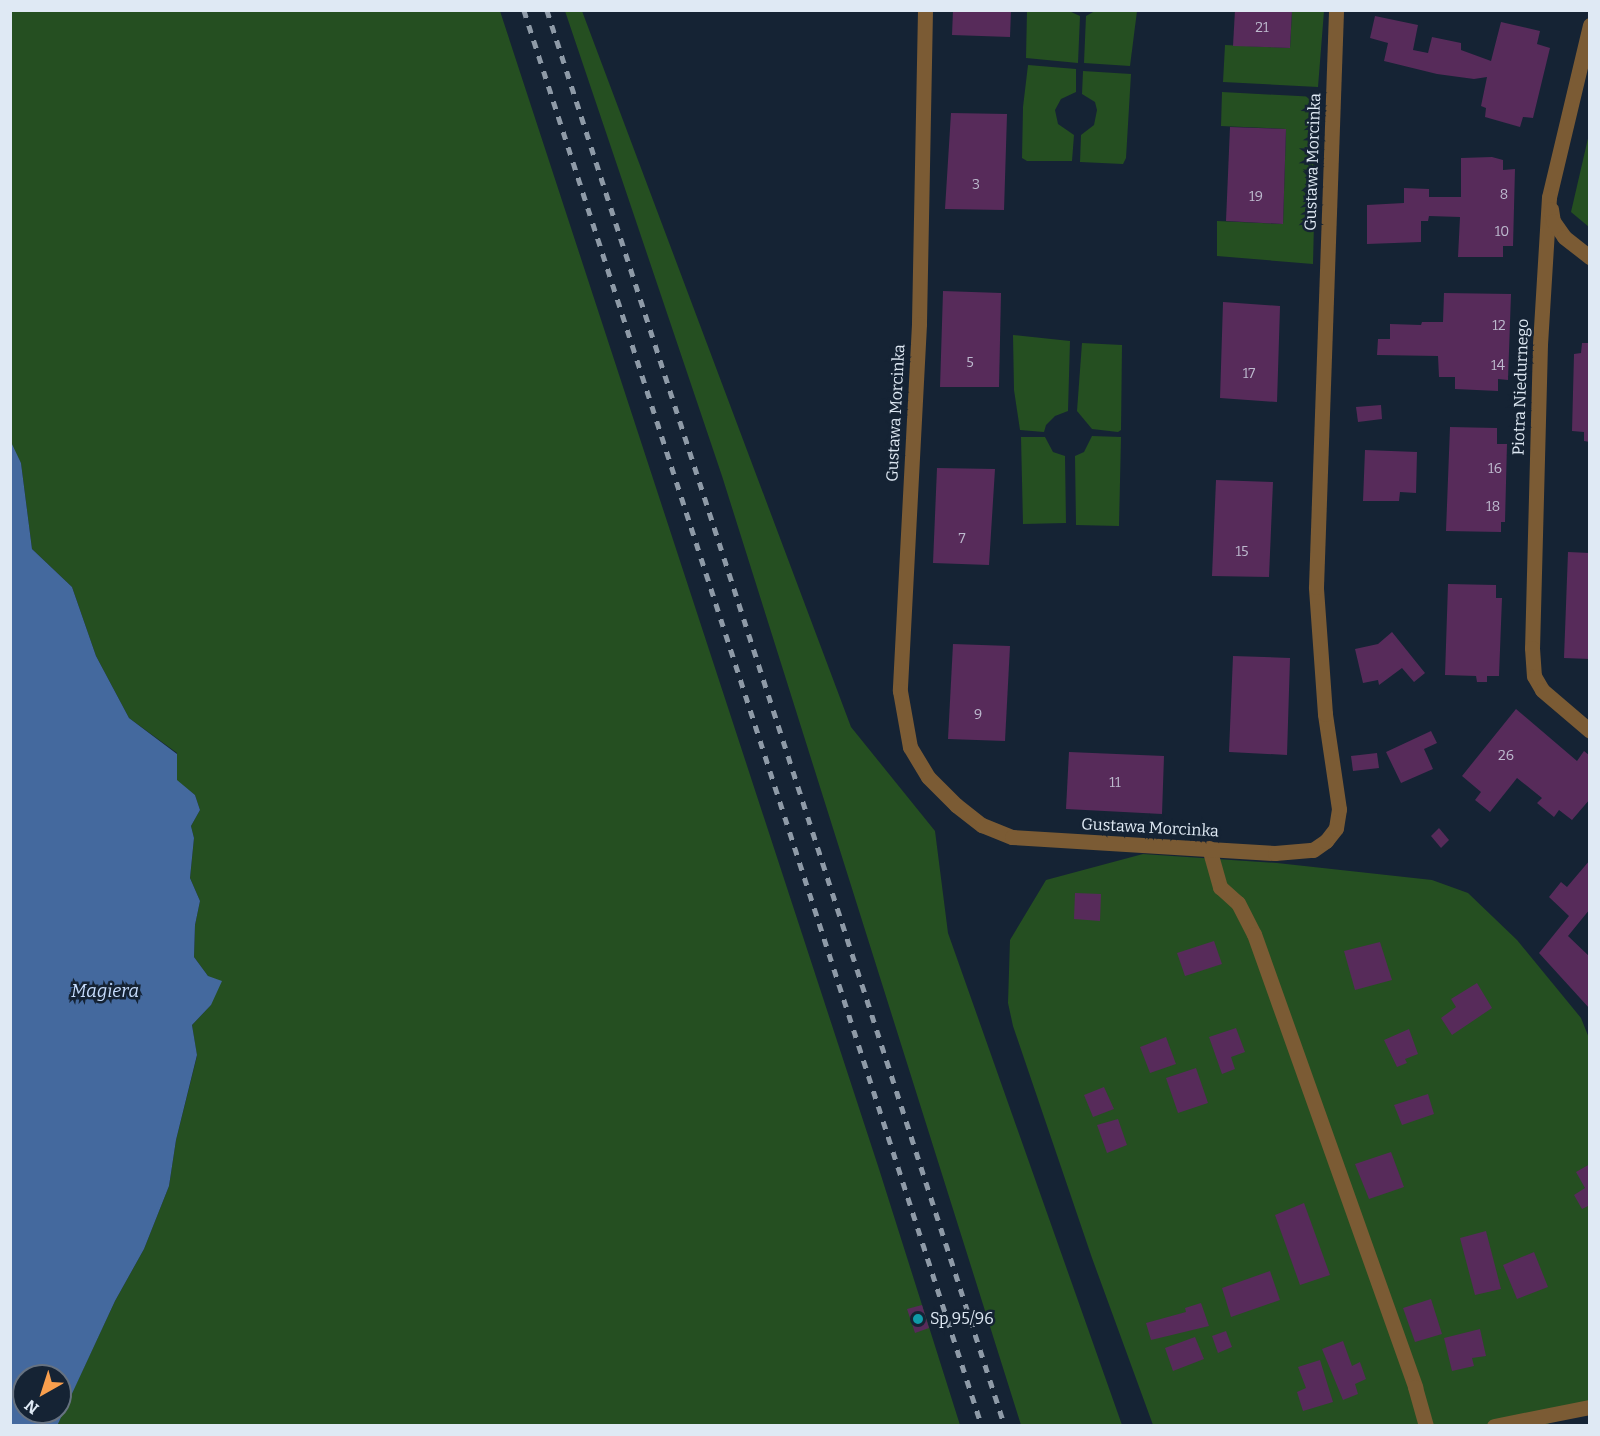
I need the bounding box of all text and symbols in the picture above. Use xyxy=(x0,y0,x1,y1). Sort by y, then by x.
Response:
house number: 21 xyxy=(1255,20,1269,36)
street label: Gustawa Morcinka xyxy=(1301,93,1325,231)
house number: 3 xyxy=(972,177,980,193)
house number: 8 xyxy=(1500,187,1508,203)
house number: 19 xyxy=(1249,189,1263,205)
house number: 10 xyxy=(1495,224,1509,240)
house number: 12 xyxy=(1492,318,1506,334)
street label: Piotra Niedurnego xyxy=(1509,318,1533,456)
street label: Gustawa Morcinka xyxy=(883,344,909,482)
house number: 5 xyxy=(966,355,974,371)
house number: 14 xyxy=(1491,358,1505,374)
house number: 17 xyxy=(1243,366,1255,382)
house number: 16 xyxy=(1488,461,1502,477)
house number: 18 xyxy=(1486,499,1500,515)
house number: 7 xyxy=(958,531,966,547)
house number: 15 xyxy=(1235,544,1249,560)
house number: 9 xyxy=(974,707,982,723)
house number: 26 xyxy=(1498,748,1514,764)
house number: 11 xyxy=(1109,775,1121,791)
street label: Gustawa Morcinka xyxy=(1081,815,1219,841)
water label: Magiera xyxy=(71,980,139,1002)
place label: Sp 95/96 xyxy=(930,1309,994,1329)
marker: Sp 95/96 xyxy=(911,1312,925,1326)
north arrow xyxy=(12,1364,72,1424)
text: N xyxy=(21,1396,42,1418)

